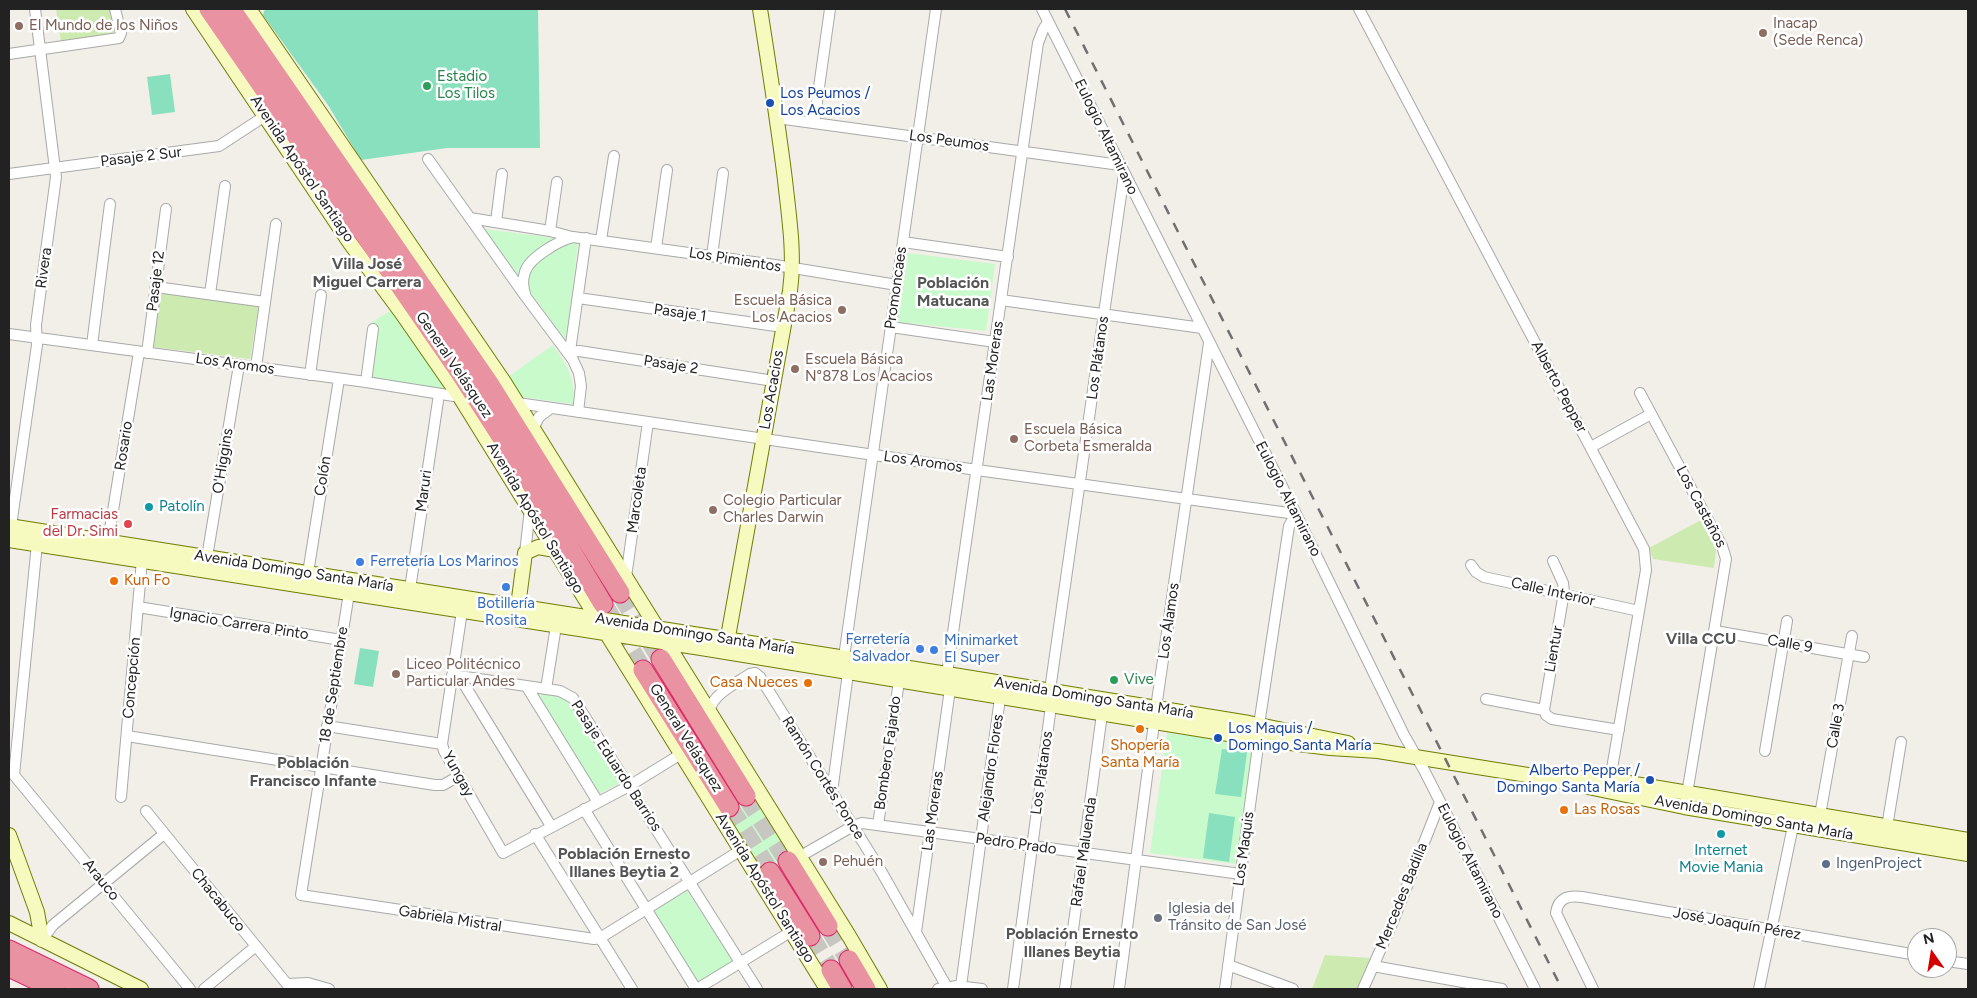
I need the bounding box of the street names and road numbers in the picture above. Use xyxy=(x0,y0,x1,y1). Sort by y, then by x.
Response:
street label: Eulogio Altamirano xyxy=(1070,76,1142,198)
street label: Avenida Apóstol Santiago xyxy=(246,92,358,246)
street label: Los Peumos xyxy=(908,126,990,156)
street label: Pasaje 2 Sur xyxy=(99,143,183,171)
street label: Los Pimientos xyxy=(687,244,783,276)
street label: Rivera xyxy=(32,246,56,290)
street label: Promoncaes xyxy=(881,246,911,330)
street label: Pasaje 12 xyxy=(143,249,169,313)
street label: Pasaje 1 xyxy=(653,300,707,326)
street label: General Velásquez xyxy=(412,308,496,422)
street label: Los Plátanos xyxy=(1083,315,1113,401)
street label: Las Moreras xyxy=(978,320,1008,402)
street label: Alberto Pepper xyxy=(1527,338,1591,436)
street label: Los Acacios xyxy=(756,349,788,431)
street label: Los Aromos xyxy=(194,350,276,378)
street label: Pasaje 2 xyxy=(642,352,700,378)
street label: Rosario xyxy=(111,420,137,472)
street label: O'Higgins xyxy=(209,427,237,495)
street label: Eulogio Altamirano xyxy=(1251,438,1325,560)
street label: Avenida Apóstol Santiago xyxy=(483,439,587,597)
street label: Los Aromos xyxy=(882,448,964,476)
street label: Colón xyxy=(311,455,335,497)
street label: Los Castaños xyxy=(1672,463,1730,551)
street label: Marcoleta xyxy=(623,466,651,534)
street label: Maruri xyxy=(412,469,436,513)
street label: Avenida Domingo Santa María xyxy=(193,546,395,596)
street label: Calle Interior xyxy=(1509,574,1597,610)
street label: Los Álamos xyxy=(1155,582,1183,660)
street label: Ignacio Carrera Pinto xyxy=(168,604,310,644)
street label: Avenida Domingo Santa María xyxy=(594,609,796,659)
street label: Lientur xyxy=(1541,624,1567,674)
street label: 18 de Septiembre xyxy=(316,625,352,745)
street label: Calle 9 xyxy=(1766,631,1814,657)
street label: Concepción xyxy=(119,637,145,719)
street label: Avenida Domingo Santa María xyxy=(993,673,1195,723)
street label: General Velásquez xyxy=(645,680,727,796)
street label: Bombero Fajardo xyxy=(871,695,905,811)
street label: Pasaje Eduardo Barrios xyxy=(567,697,665,835)
street label: Calle 3 xyxy=(1823,702,1849,750)
street label: Ramón Cortés Ponce xyxy=(778,713,868,843)
street label: Alejandro Flores xyxy=(975,713,1007,823)
street label: Los Plátanos xyxy=(1027,730,1057,816)
street label: Yungay xyxy=(438,748,478,800)
street label: Las Moreras xyxy=(918,770,948,852)
street label: Avenida Domingo Santa María xyxy=(1653,792,1855,844)
street label: Rafael Maluenda xyxy=(1067,796,1101,908)
street label: Eulogio Altamirano xyxy=(1433,800,1507,922)
street label: Avenida Apóstol Santiago xyxy=(711,810,819,966)
street label: Los Maquis xyxy=(1230,811,1258,887)
street label: Pedro Prado xyxy=(974,829,1058,859)
street label: Mercedes Badilla xyxy=(1372,840,1432,952)
street label: Arauco xyxy=(79,856,123,904)
street label: Chacabuco xyxy=(187,865,249,935)
street label: Gabriela Mistral xyxy=(397,902,503,936)
street label: José Joaquín Pérez xyxy=(1672,904,1802,944)

